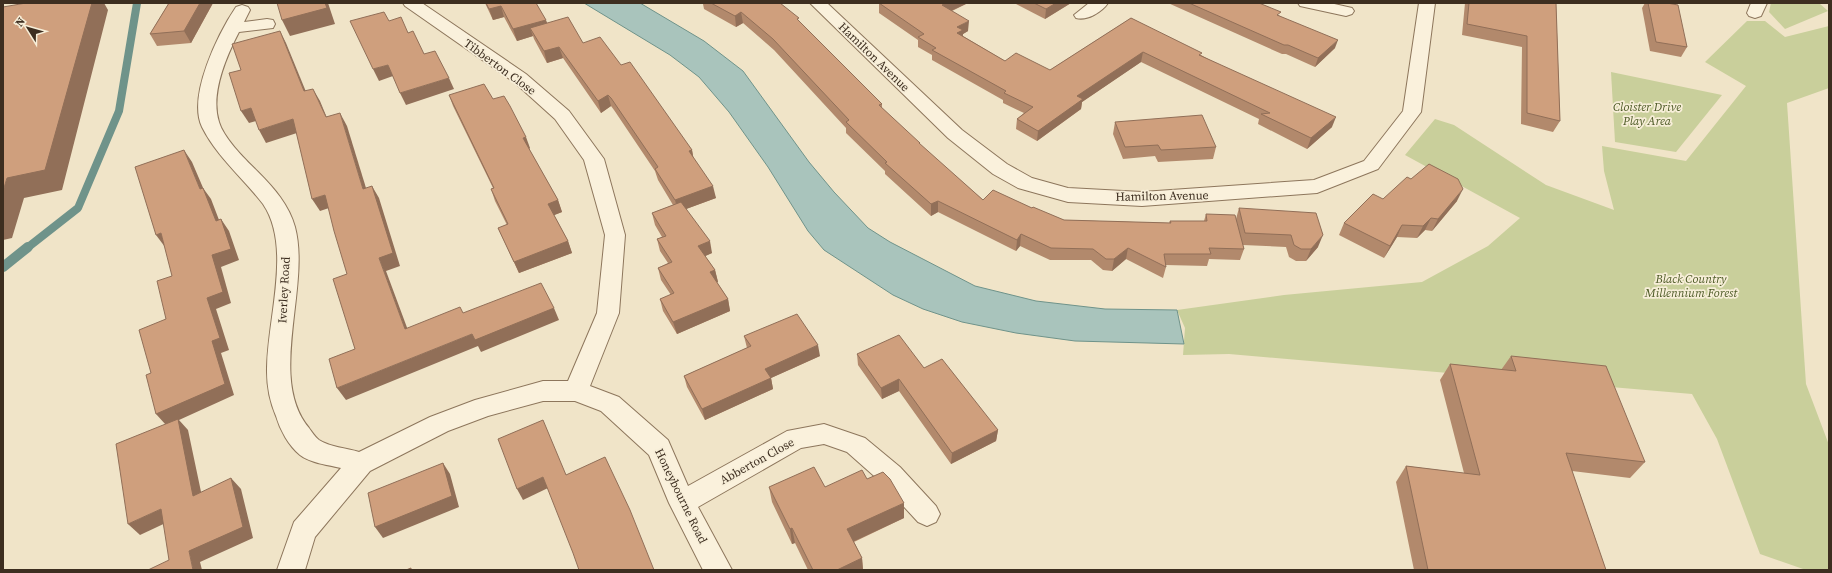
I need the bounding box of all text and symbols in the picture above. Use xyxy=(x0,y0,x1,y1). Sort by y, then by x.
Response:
north arrow xyxy=(8,8,48,48)
text: N xyxy=(12,15,29,30)
street label: Hamilton Avenue xyxy=(835,19,913,95)
street label: Tibberton Close xyxy=(461,35,539,99)
park label: Cloister Drive Play Area xyxy=(1613,99,1681,129)
street label: Hamilton Avenue xyxy=(1115,187,1209,205)
street label: Iverley Road xyxy=(274,256,294,324)
park label: Black Country Millennium Forest xyxy=(1644,271,1738,301)
street label: Abberton Close xyxy=(717,434,797,488)
street label: Honeybourne Road xyxy=(651,446,711,546)

